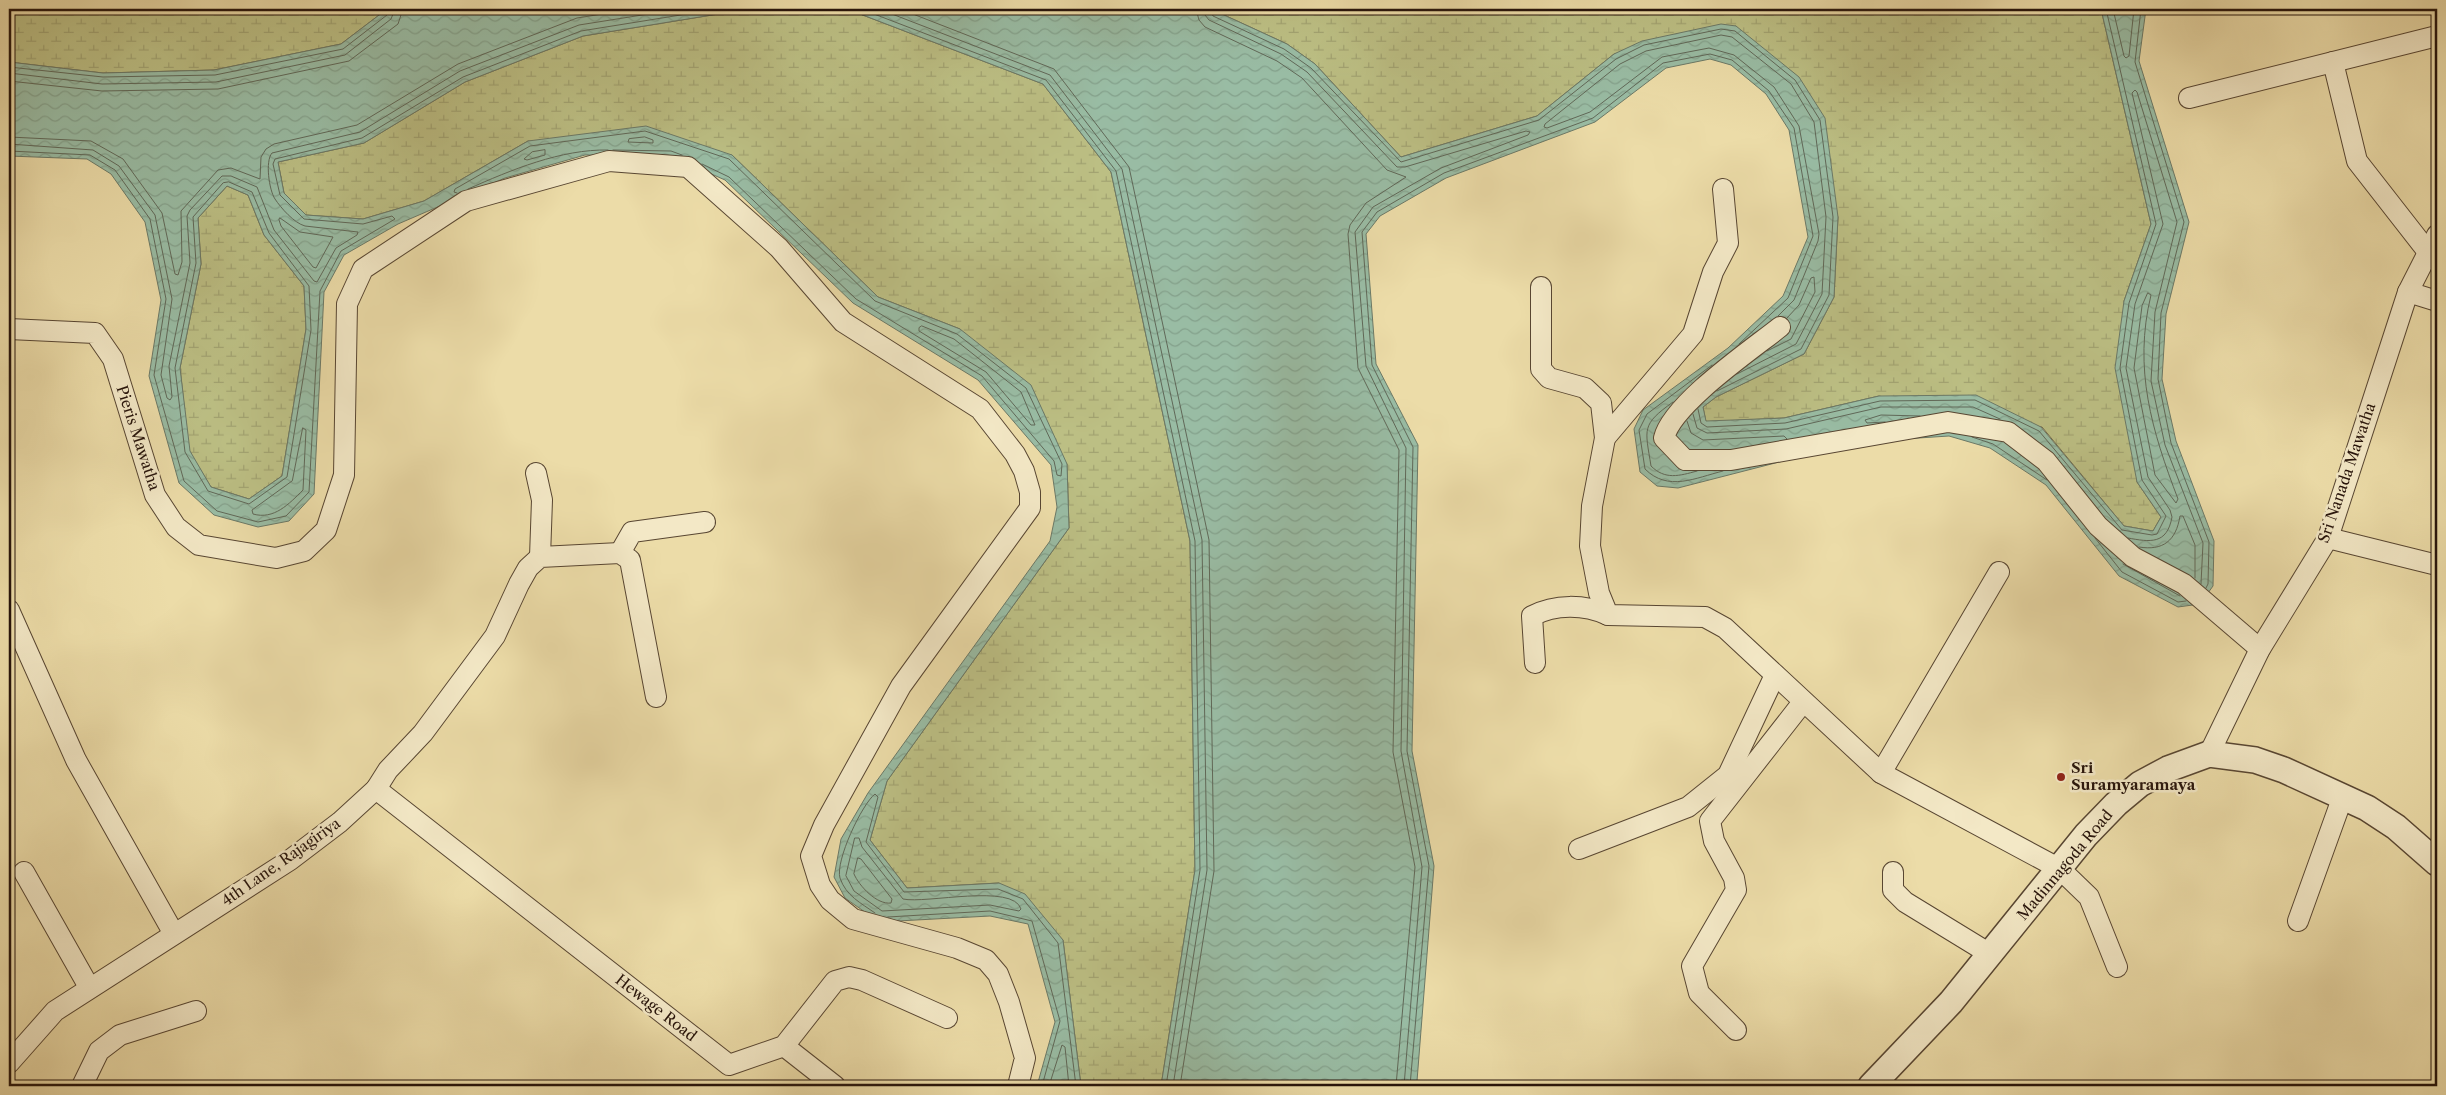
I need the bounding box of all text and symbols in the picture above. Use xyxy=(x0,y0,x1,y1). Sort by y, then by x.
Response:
street label: Pieris Mawatha xyxy=(113,383,164,493)
street label: Sri Nanada Mawatha xyxy=(2314,400,2379,545)
place label: Sri Suramyaramaya xyxy=(2071,758,2196,794)
marker: Sri Suramyaramaya xyxy=(2055,771,2067,783)
street label: Madinnagoda Road xyxy=(2013,806,2116,924)
street label: 4th Lane, Rajagiriya xyxy=(218,813,344,910)
street label: Hewage Road xyxy=(612,970,701,1045)

